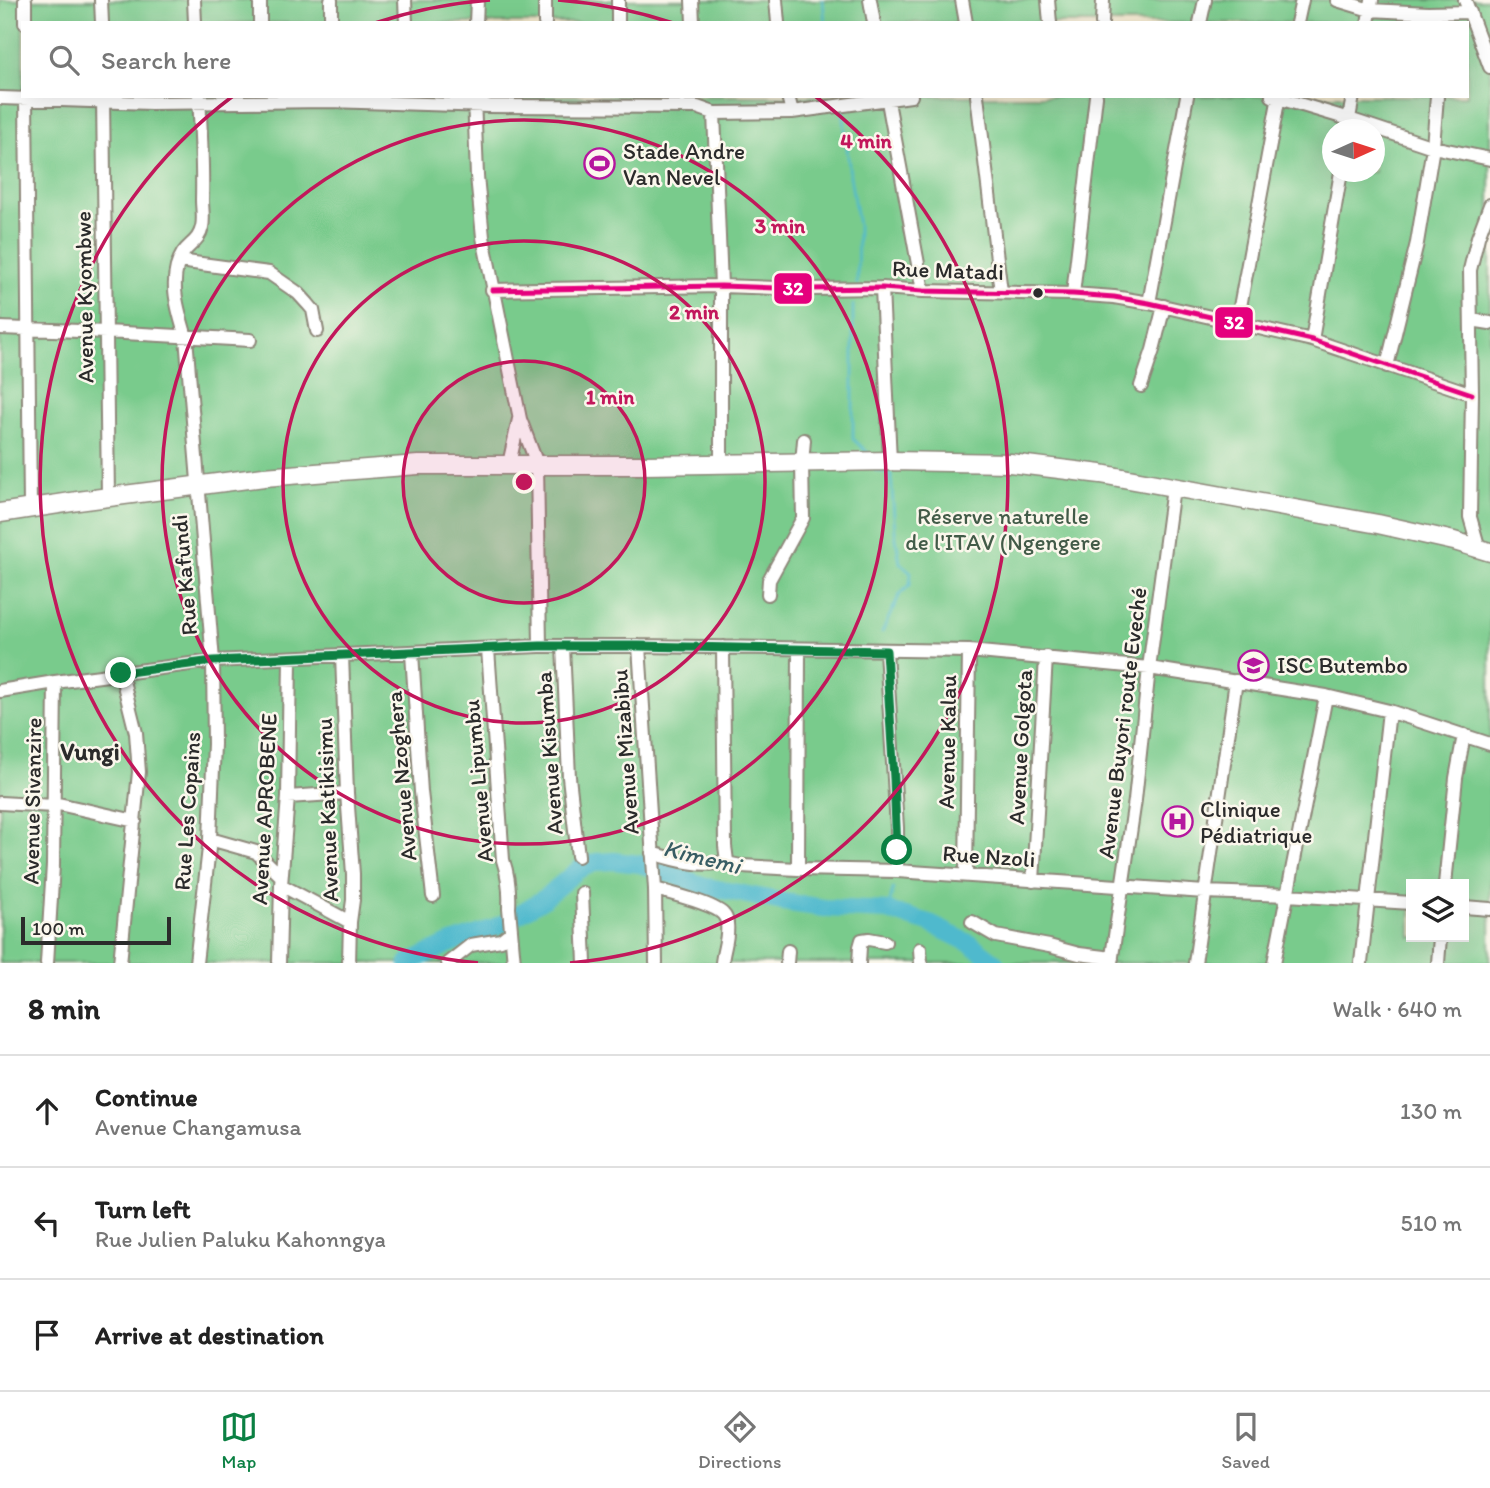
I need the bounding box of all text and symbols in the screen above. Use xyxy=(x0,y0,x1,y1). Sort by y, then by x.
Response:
search box xyxy=(21,21,1469,98)
icon: search xyxy=(45,41,83,79)
text: Search here xyxy=(101,44,231,76)
north arrow xyxy=(1322,119,1385,182)
text: 4 min xyxy=(840,128,893,153)
place label: Stade Andre Van Nevel xyxy=(623,137,745,191)
sports icon: Stade Andre Van Nevel xyxy=(583,147,617,181)
street label: Avenue Kyombwe xyxy=(68,211,100,383)
text: 3 min xyxy=(755,213,806,238)
street label: Rue Matadi xyxy=(892,254,1004,286)
line badge: 32 xyxy=(773,272,813,305)
text: 32 xyxy=(783,277,803,300)
unlabelled marker xyxy=(1031,286,1045,300)
text: 2 min xyxy=(669,299,720,324)
line badge: 32 xyxy=(1214,306,1254,339)
text: 32 xyxy=(1224,311,1244,334)
text: 1 min xyxy=(586,384,635,409)
centre of rings xyxy=(512,470,536,494)
park label: Réserve naturelle de l'ITAV (Ngengere xyxy=(905,502,1101,556)
street label: Rue Kafundi xyxy=(165,513,203,637)
street label: Avenue Buyori route Eveché xyxy=(1091,586,1153,860)
school or university icon: ISC Butembo xyxy=(1237,648,1271,682)
place label: ISC Butembo xyxy=(1277,651,1408,679)
route end xyxy=(105,657,136,688)
street label: Avenue Mizabibu xyxy=(605,668,645,836)
street label: Avenue Golgota xyxy=(1002,669,1038,825)
street label: Avenue Kisumba xyxy=(529,670,569,836)
street label: Avenue Kalau xyxy=(932,674,962,809)
street label: Avenue Nzoghera xyxy=(380,690,422,862)
street label: Avenue Lipumbu xyxy=(457,698,499,864)
street label: Avenue APROBENE xyxy=(245,712,283,906)
street label: Avenue Sivanzire xyxy=(17,717,47,885)
street label: Avenue Katikisimu xyxy=(310,717,344,902)
street label: Rue Les Copains xyxy=(167,731,207,891)
district label: Vungi xyxy=(60,737,120,767)
place label: Clinique Pédiatrique xyxy=(1200,795,1312,849)
hospital icon: Clinique Pédiatrique xyxy=(1160,805,1194,839)
water label: Kimemi xyxy=(661,833,747,881)
route start xyxy=(881,834,912,865)
street label: Rue Nzoli xyxy=(942,839,1036,873)
map controls xyxy=(1406,879,1469,942)
button: layers xyxy=(1406,879,1469,942)
scale bar xyxy=(21,914,172,946)
text: 100 m xyxy=(32,917,84,940)
text: 8 min xyxy=(28,990,100,1027)
text: Walk · 640 m xyxy=(1332,995,1462,1023)
text: Continue xyxy=(95,1081,198,1113)
icon: ahead xyxy=(28,1092,66,1130)
text: 130 m xyxy=(1400,1097,1462,1125)
text: Avenue Changamusa xyxy=(95,1113,301,1141)
text: Turn left xyxy=(95,1193,191,1225)
icon: left xyxy=(28,1204,66,1242)
text: 510 m xyxy=(1401,1209,1462,1237)
text: Rue Julien Paluku Kahonngya xyxy=(95,1225,386,1253)
icon: arrive xyxy=(28,1316,66,1354)
text: Arrive at destination xyxy=(95,1319,324,1351)
tab: Map xyxy=(220,1408,258,1473)
tab: Directions xyxy=(698,1408,782,1473)
tab: Saved xyxy=(1222,1408,1270,1473)

